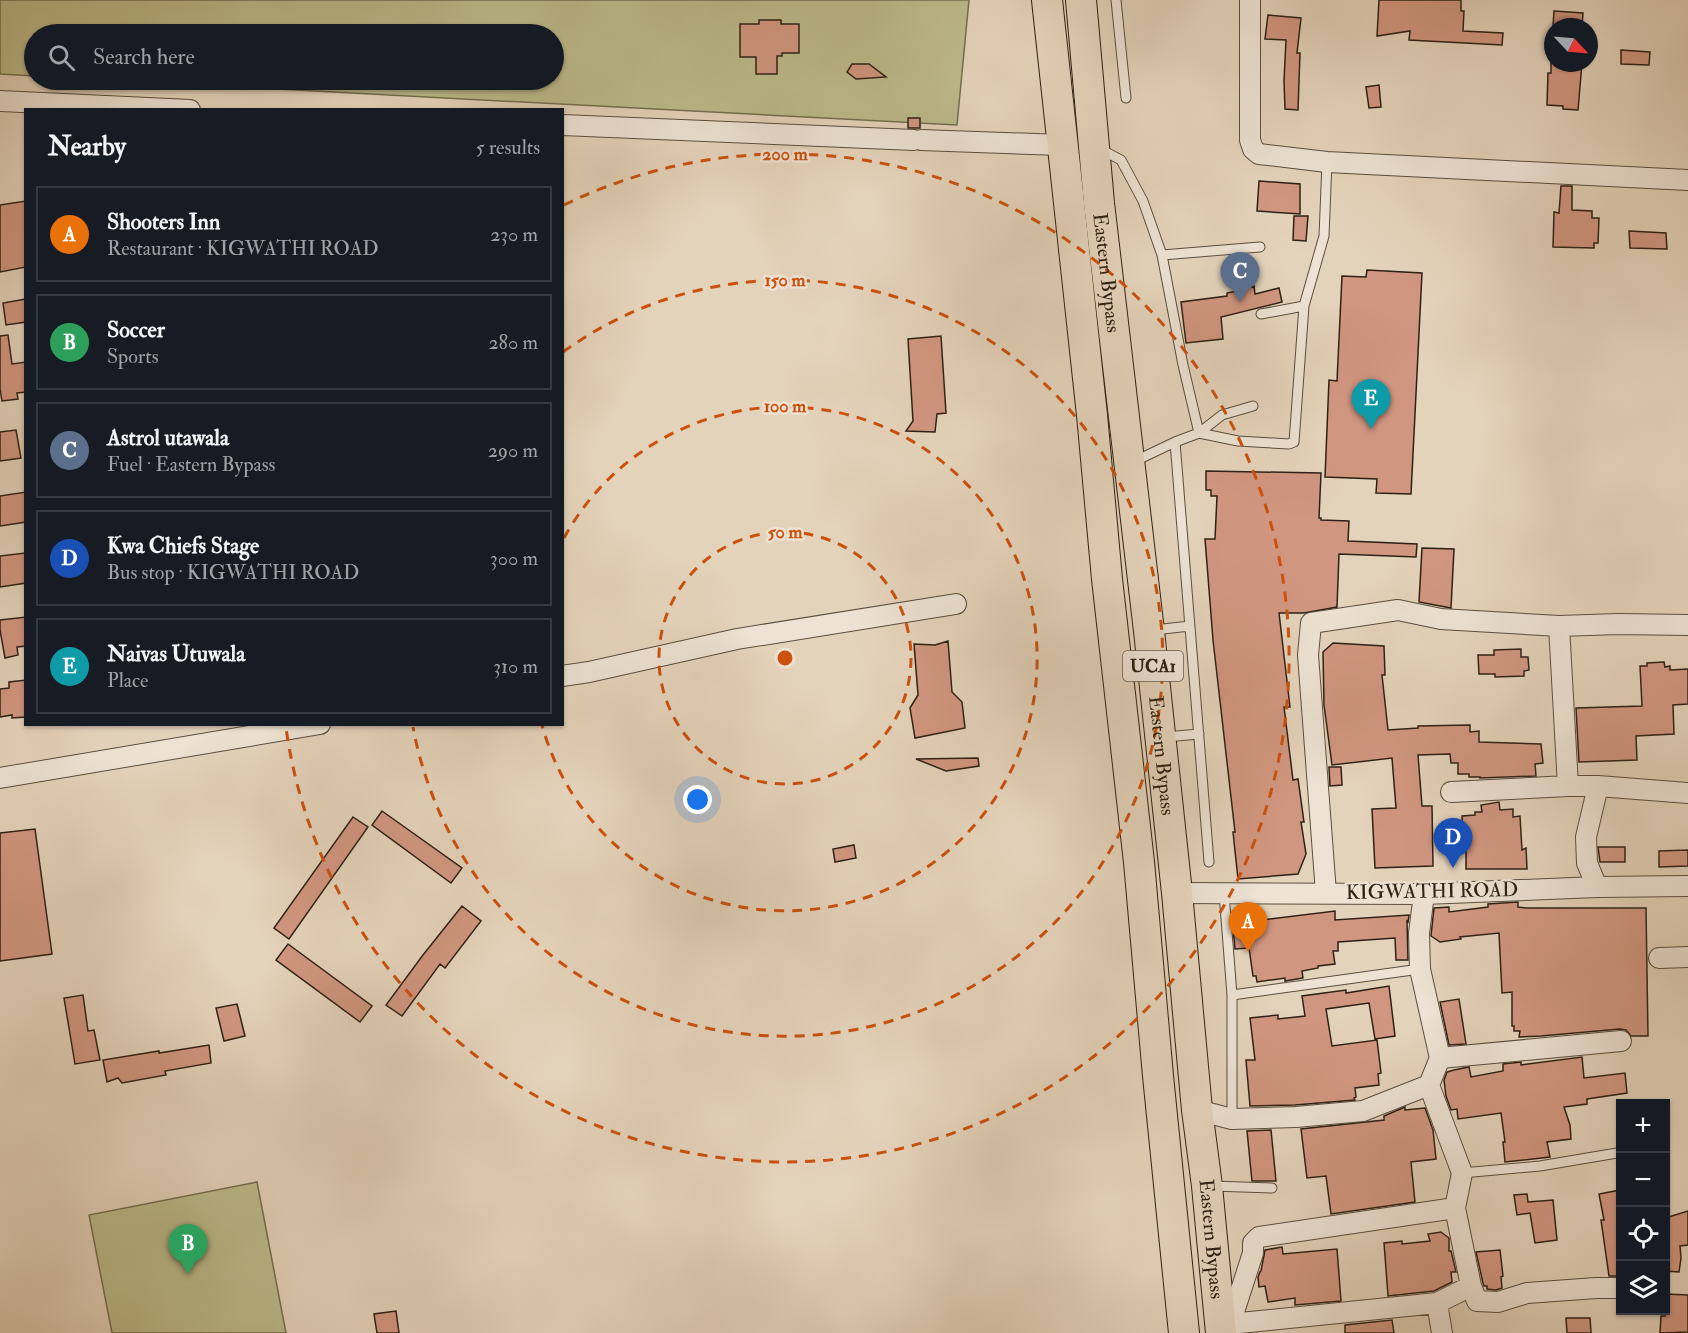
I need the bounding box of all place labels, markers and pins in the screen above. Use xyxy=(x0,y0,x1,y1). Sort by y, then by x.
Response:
pin: C xyxy=(1220,252,1260,302)
pin: E xyxy=(1352,380,1390,429)
centre of rings xyxy=(775,648,795,668)
pin: D xyxy=(1434,818,1472,868)
pin: A xyxy=(1228,902,1268,952)
pin: B xyxy=(168,1224,207,1274)

